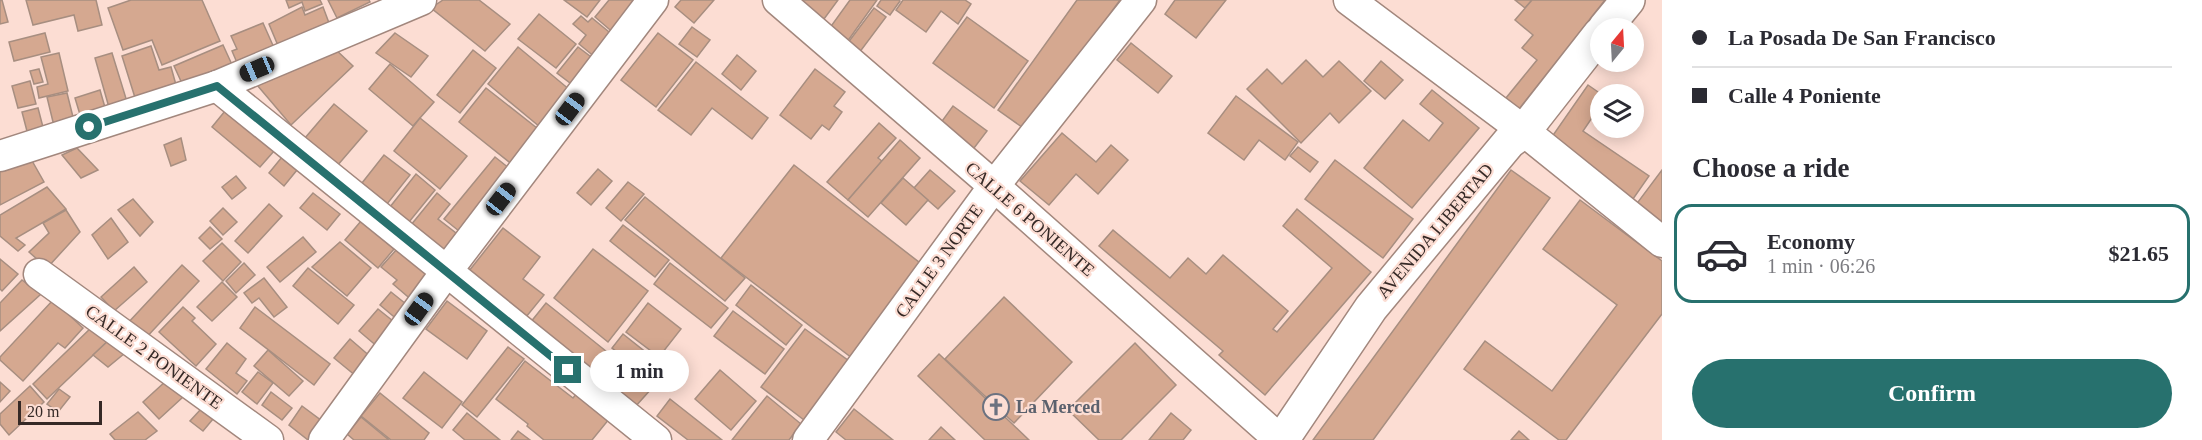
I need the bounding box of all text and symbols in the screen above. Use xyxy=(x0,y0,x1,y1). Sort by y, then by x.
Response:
north arrow xyxy=(1590,18,1644,72)
map controls xyxy=(1590,18,1644,138)
text: La Posada De San Francisco xyxy=(1728,25,1996,50)
car xyxy=(237,54,277,84)
text: Calle 4 Poniente xyxy=(1728,83,1881,108)
button: layers xyxy=(1590,84,1644,138)
car xyxy=(552,89,588,129)
route start xyxy=(75,113,102,140)
text: Choose a ride xyxy=(1692,153,1850,183)
street label: CALLE 6 PONIENTE xyxy=(962,158,1098,280)
street label: AVENIDA LIBERTAD xyxy=(1373,160,1497,302)
car xyxy=(483,179,519,219)
street label: CALLE 3 NORTE xyxy=(891,201,987,321)
icon: car xyxy=(1695,227,1749,281)
text: Economy xyxy=(1767,229,1855,254)
text: $21.65 xyxy=(2109,241,2169,266)
text: 1 min · 06:26 xyxy=(1767,255,1875,277)
car xyxy=(401,289,437,329)
street label: CALLE 2 PONIENTE xyxy=(82,301,226,413)
callout: 1 min xyxy=(589,349,688,391)
route end xyxy=(554,356,581,383)
button: Confirm xyxy=(1692,359,2172,428)
text: 1 min xyxy=(615,360,664,382)
church icon: La Merced xyxy=(981,392,1011,422)
place label: La Merced xyxy=(1016,397,1100,417)
scale bar xyxy=(18,398,102,426)
text: 20 m xyxy=(27,403,59,420)

